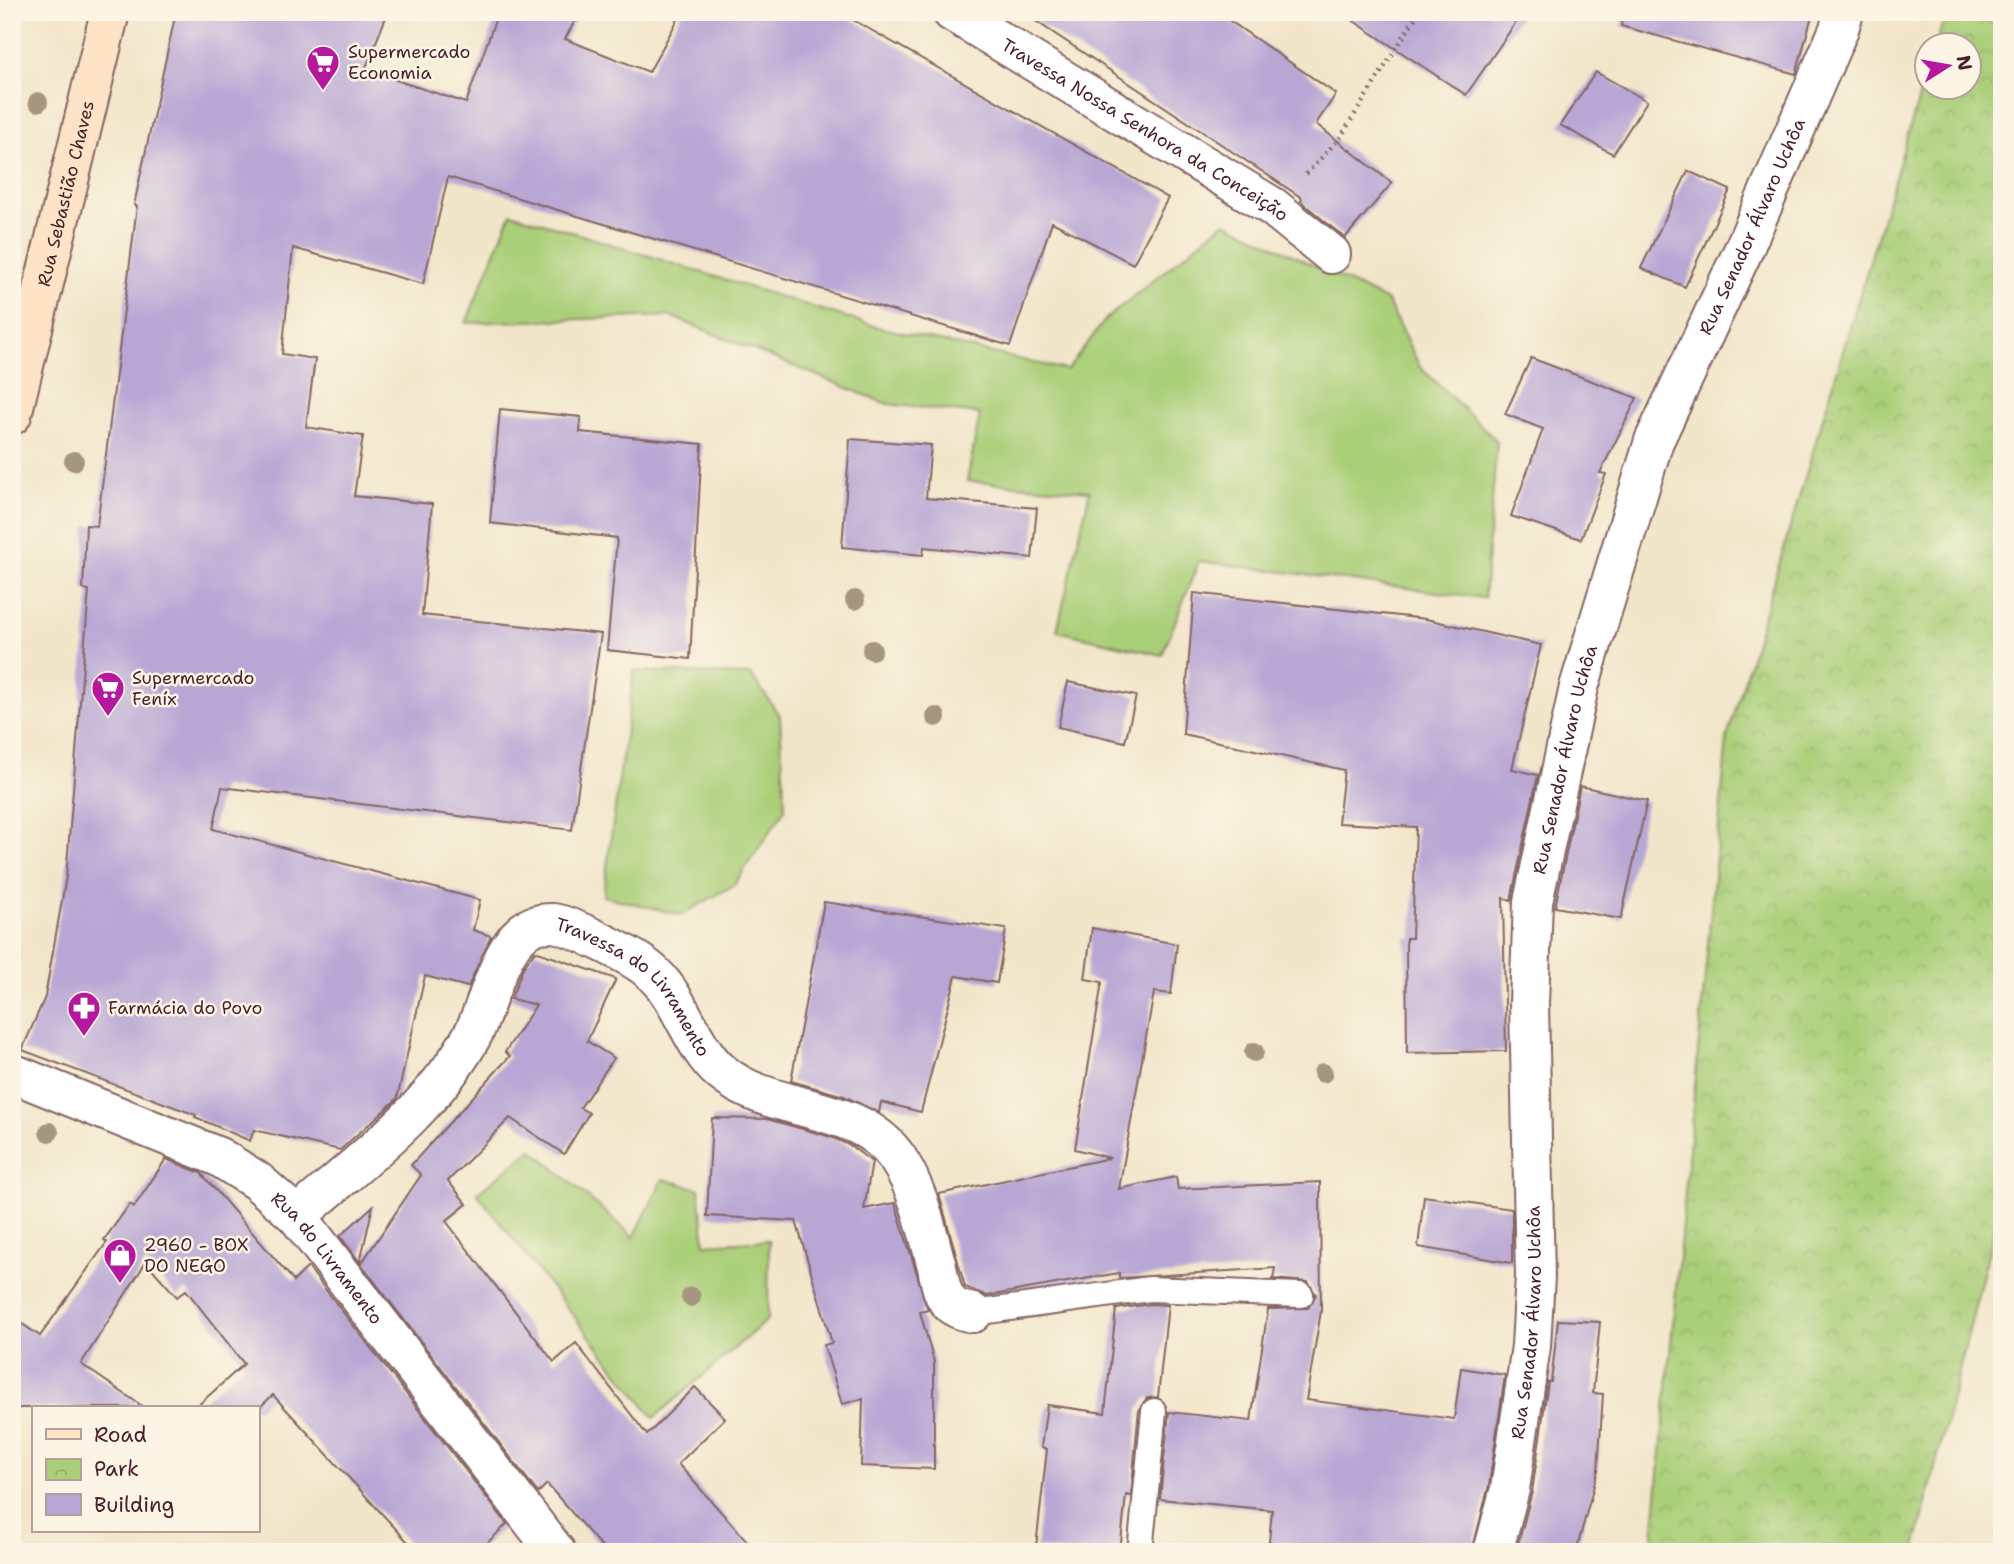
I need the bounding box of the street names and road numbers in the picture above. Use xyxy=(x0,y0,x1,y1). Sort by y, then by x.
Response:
street label: Travessa Nossa Senhora da Conceição xyxy=(997,33,1293,227)
street label: Rua Sebastião Chaves xyxy=(32,98,100,289)
street label: Rua Senador Álvaro Uchôa xyxy=(1693,115,1811,339)
street label: Rua Senador Álvaro Uchôa xyxy=(1527,642,1603,876)
street label: Travessa do Livramento xyxy=(553,912,715,1061)
street label: Rua do Livramento xyxy=(266,1187,388,1329)
street label: Rua Senador Álvaro Uchôa xyxy=(1505,1205,1547,1441)

